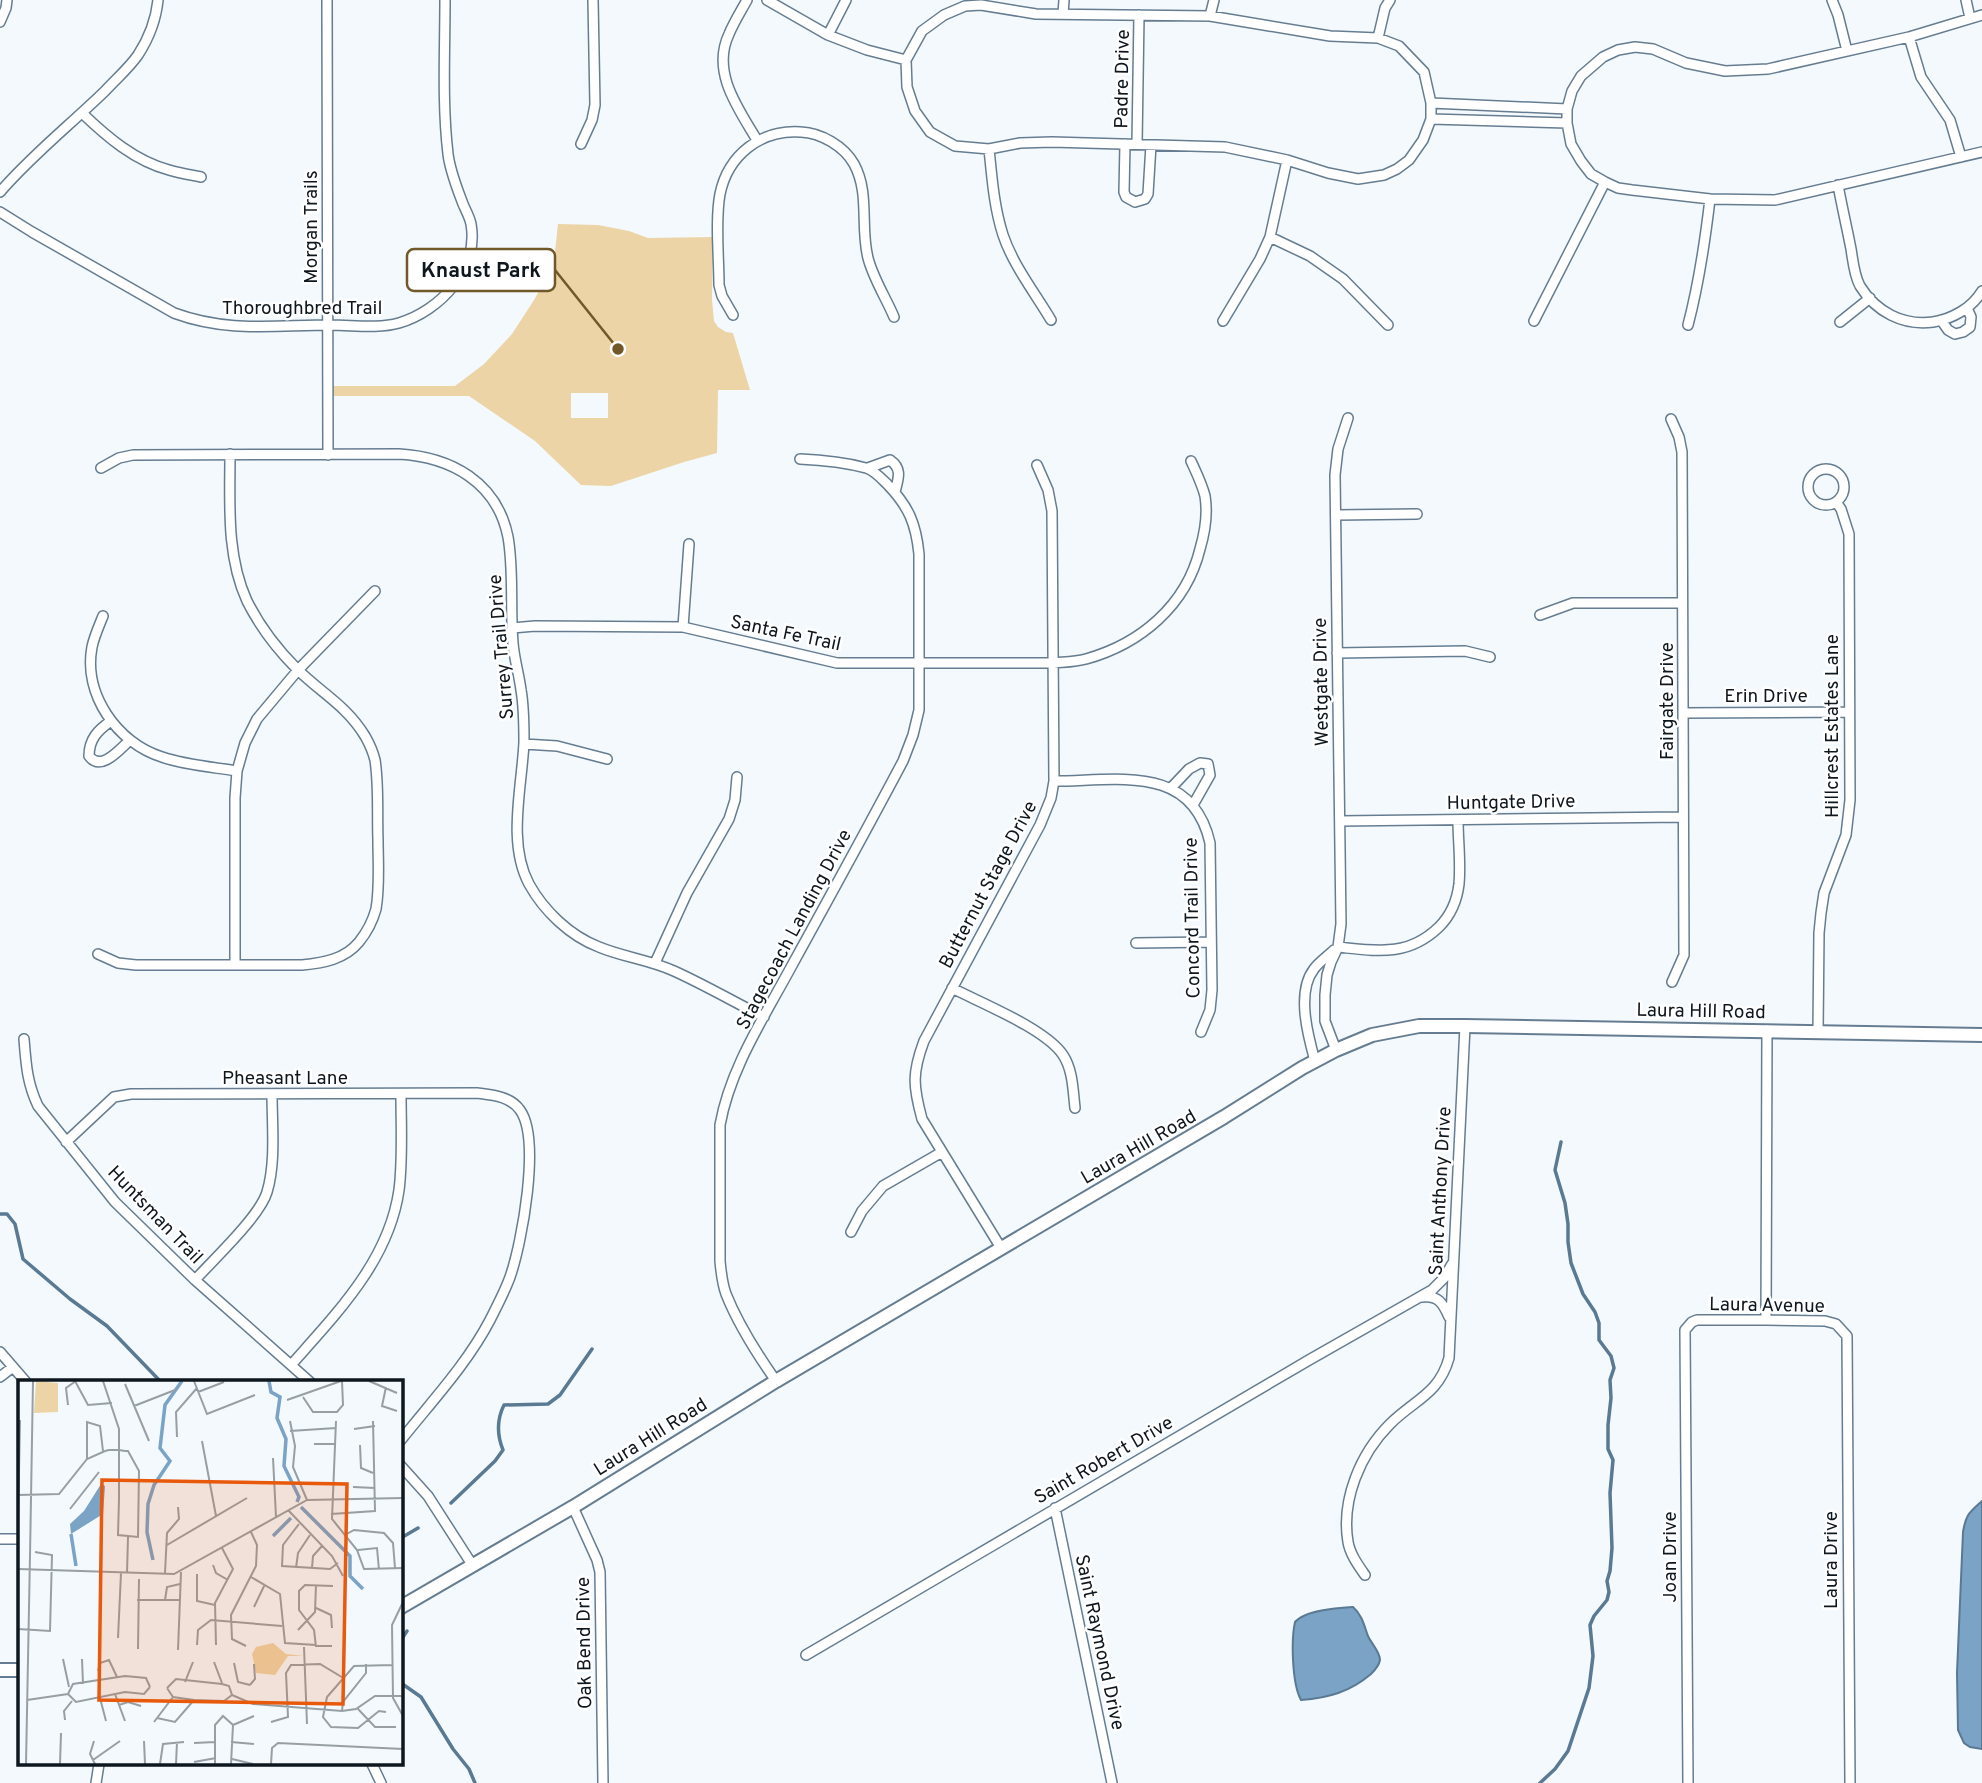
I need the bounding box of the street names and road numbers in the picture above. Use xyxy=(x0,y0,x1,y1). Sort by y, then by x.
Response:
street label: Padre Drive xyxy=(1110,29,1136,129)
street label: Morgan Trails xyxy=(300,170,324,284)
street label: Thoroughbred Trail xyxy=(222,297,382,321)
street label: Surrey Trail Drive xyxy=(484,573,520,720)
street label: Santa Fe Trail xyxy=(728,610,843,657)
street label: Westgate Drive xyxy=(1309,617,1335,746)
street label: Hillcrest Estates Lane xyxy=(1821,634,1845,818)
street label: Fairgate Drive xyxy=(1656,642,1680,760)
street label: Erin Drive xyxy=(1724,685,1808,709)
street label: Huntgate Drive xyxy=(1446,790,1576,816)
street label: Butternut Stage Drive xyxy=(934,797,1043,973)
street label: Stagecoach Landing Drive xyxy=(732,826,858,1034)
street label: Concord Trail Drive xyxy=(1180,837,1206,999)
street label: Laura Hill Road xyxy=(1636,999,1766,1025)
street label: Pheasant Lane xyxy=(222,1067,348,1091)
street label: Laura Hill Road xyxy=(1077,1105,1201,1190)
street label: Saint Anthony Drive xyxy=(1425,1106,1457,1276)
street label: Huntsman Trail xyxy=(102,1161,207,1270)
street label: Laura Avenue xyxy=(1709,1293,1825,1319)
street label: Laura Hill Road xyxy=(590,1393,712,1482)
street label: Saint Robert Drive xyxy=(1030,1411,1178,1510)
street label: Joan Drive xyxy=(1659,1511,1683,1603)
street label: Laura Drive xyxy=(1820,1511,1844,1609)
street label: Saint Raymond Drive xyxy=(1069,1552,1129,1732)
street label: Oak Bend Drive xyxy=(572,1577,598,1709)

